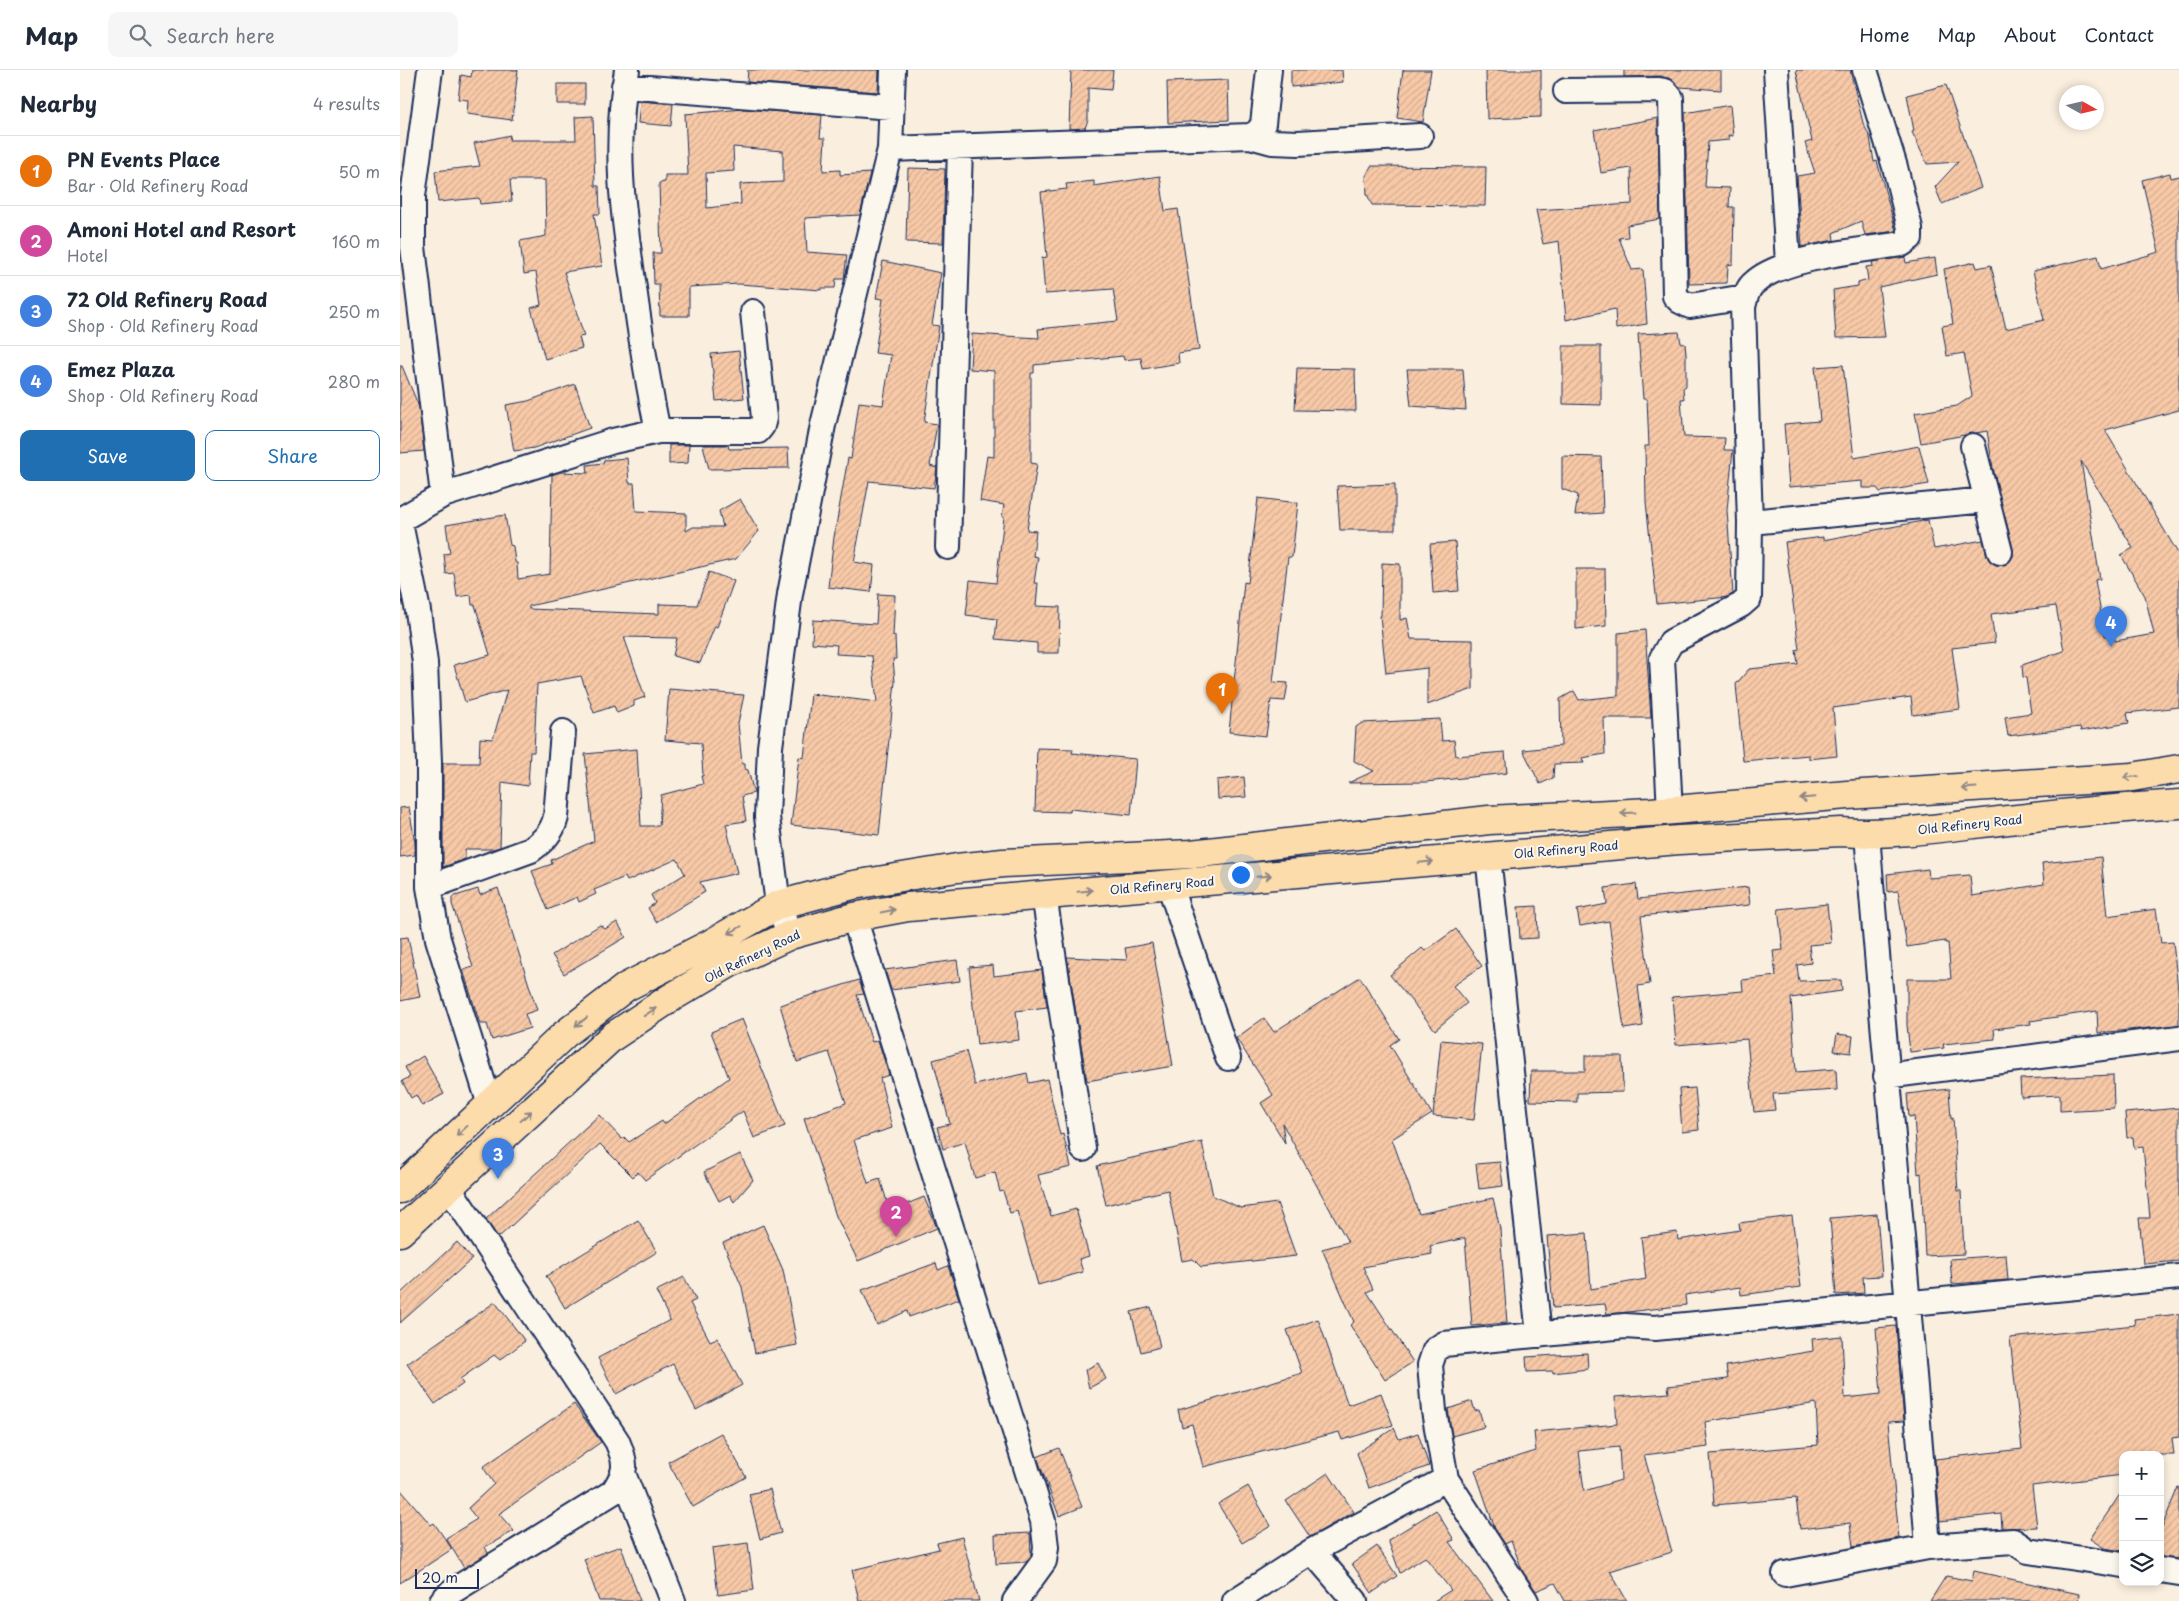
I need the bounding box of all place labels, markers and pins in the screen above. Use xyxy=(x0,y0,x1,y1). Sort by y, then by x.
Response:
pin: 4 xyxy=(2095,606,2127,647)
pin: 1 xyxy=(1206,673,1238,714)
pin: 3 xyxy=(482,1138,514,1179)
pin: 2 xyxy=(880,1196,912,1237)

